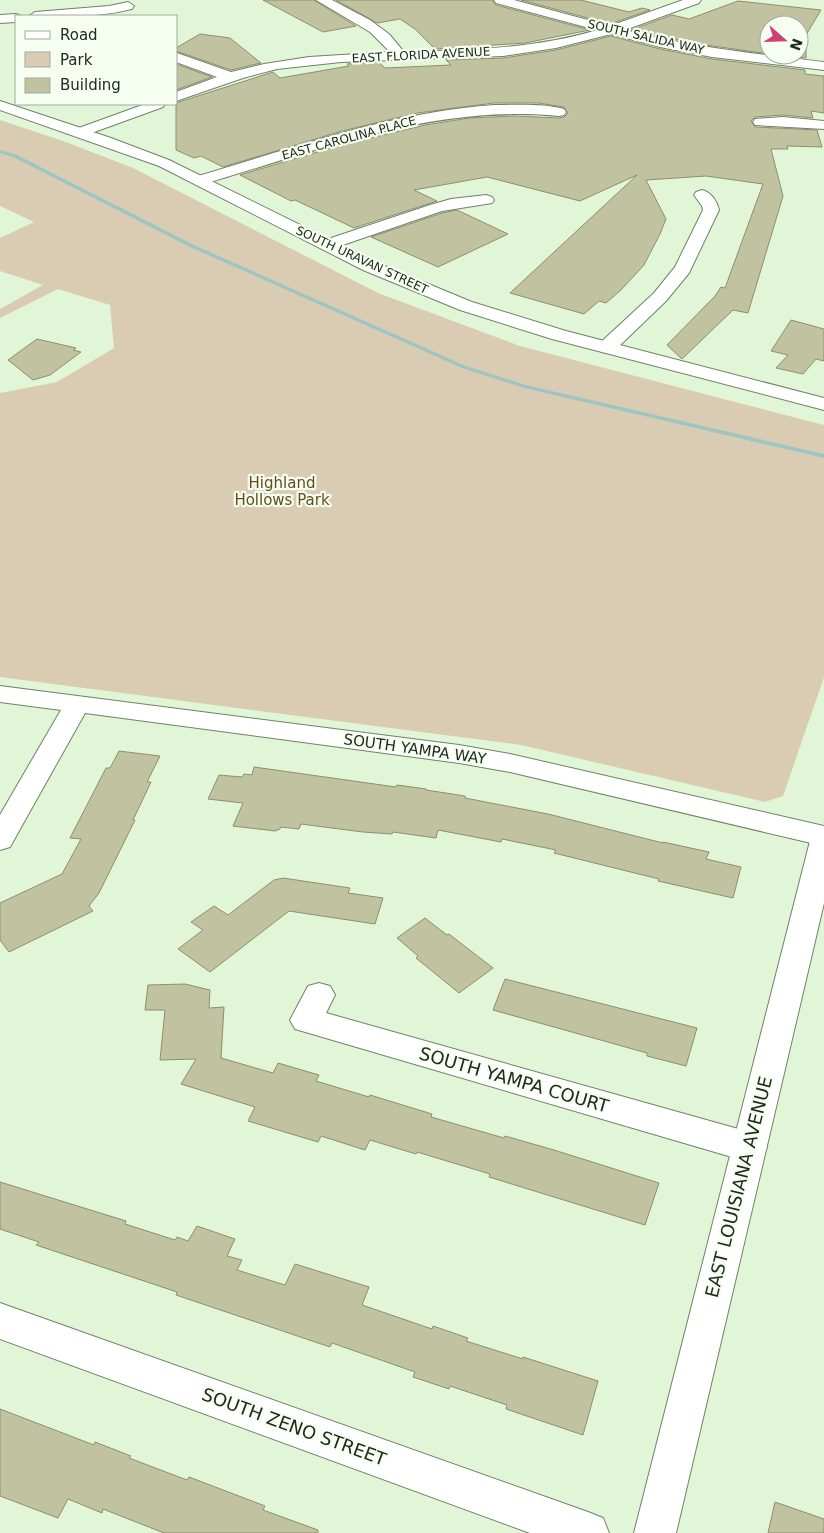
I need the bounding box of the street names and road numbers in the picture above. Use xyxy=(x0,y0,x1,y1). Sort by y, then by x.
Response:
street label: SOUTH SALIDA WAY xyxy=(586,17,706,57)
street label: EAST FLORIDA AVENUE xyxy=(351,44,491,66)
street label: EAST CAROLINA PLACE xyxy=(280,113,418,163)
street label: SOUTH URAVAN STREET xyxy=(294,223,431,297)
street label: SOUTH YAMPA WAY xyxy=(342,730,488,768)
street label: SOUTH YAMPA COURT xyxy=(417,1042,612,1117)
street label: EAST LOUISIANA AVENUE xyxy=(701,1074,776,1300)
street label: SOUTH ZENO STREET xyxy=(199,1383,390,1470)

